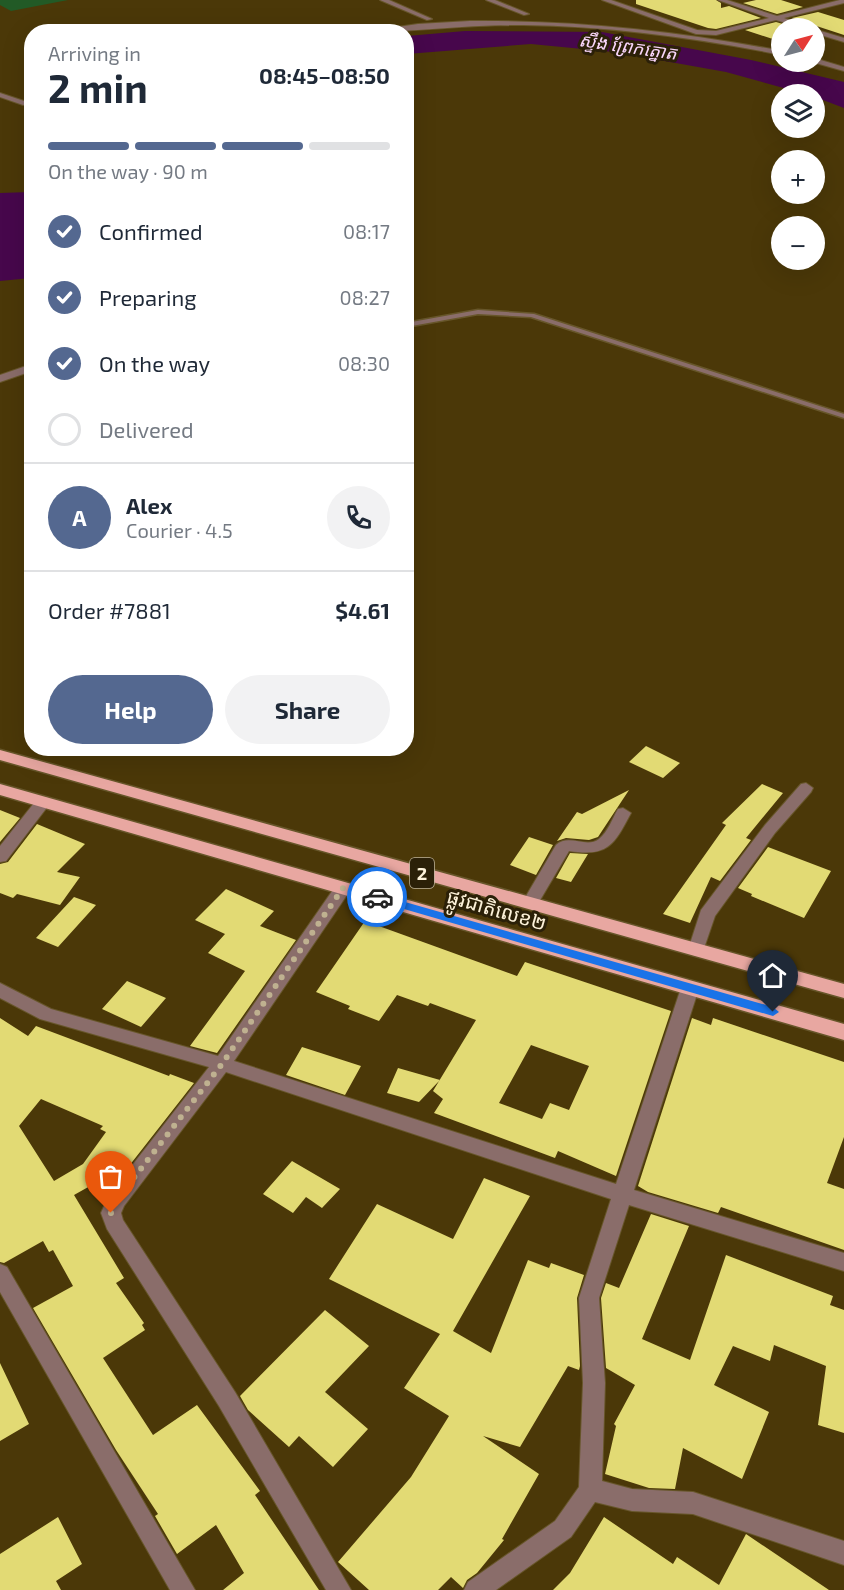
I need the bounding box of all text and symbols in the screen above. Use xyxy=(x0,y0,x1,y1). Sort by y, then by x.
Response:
north arrow xyxy=(771,18,825,72)
map controls xyxy=(771,18,825,270)
water label: ស្ទឹង ព្រែកត្នោត xyxy=(577,28,680,65)
text: Arriving in xyxy=(48,41,141,65)
text: 08:45–08:50 xyxy=(259,62,390,88)
text: 2 min xyxy=(48,64,148,111)
button: layers xyxy=(771,84,825,138)
button: + xyxy=(771,150,825,204)
text: On the way · 90 m xyxy=(48,159,208,183)
icon: check xyxy=(48,215,81,248)
button: − xyxy=(771,216,825,270)
text: Confirmed xyxy=(99,218,203,244)
text: 08:17 xyxy=(343,219,390,243)
icon: check xyxy=(48,281,81,314)
text: Preparing xyxy=(99,284,197,310)
text: 08:27 xyxy=(340,285,390,309)
icon: check xyxy=(48,347,81,380)
text: On the way xyxy=(99,350,210,376)
text: 08:30 xyxy=(338,351,390,375)
text: Delivered xyxy=(99,416,194,442)
button: phone xyxy=(327,486,390,549)
text: Alex xyxy=(126,492,172,518)
text: A xyxy=(72,504,87,530)
text: Courier · 4.5 xyxy=(126,518,233,542)
text: Order #7881 xyxy=(48,597,171,623)
text: $4.61 xyxy=(335,597,390,623)
button: Help xyxy=(48,675,213,744)
button: Share xyxy=(225,675,390,744)
road number: 2 xyxy=(410,858,434,888)
courier xyxy=(347,867,407,927)
icon: car xyxy=(361,881,394,914)
street label: ផ្លូវជាតិលេខ២ xyxy=(442,883,550,942)
pin xyxy=(747,950,798,1012)
icon: home xyxy=(756,959,789,992)
pin xyxy=(85,1151,136,1213)
icon: bag xyxy=(94,1160,127,1193)

